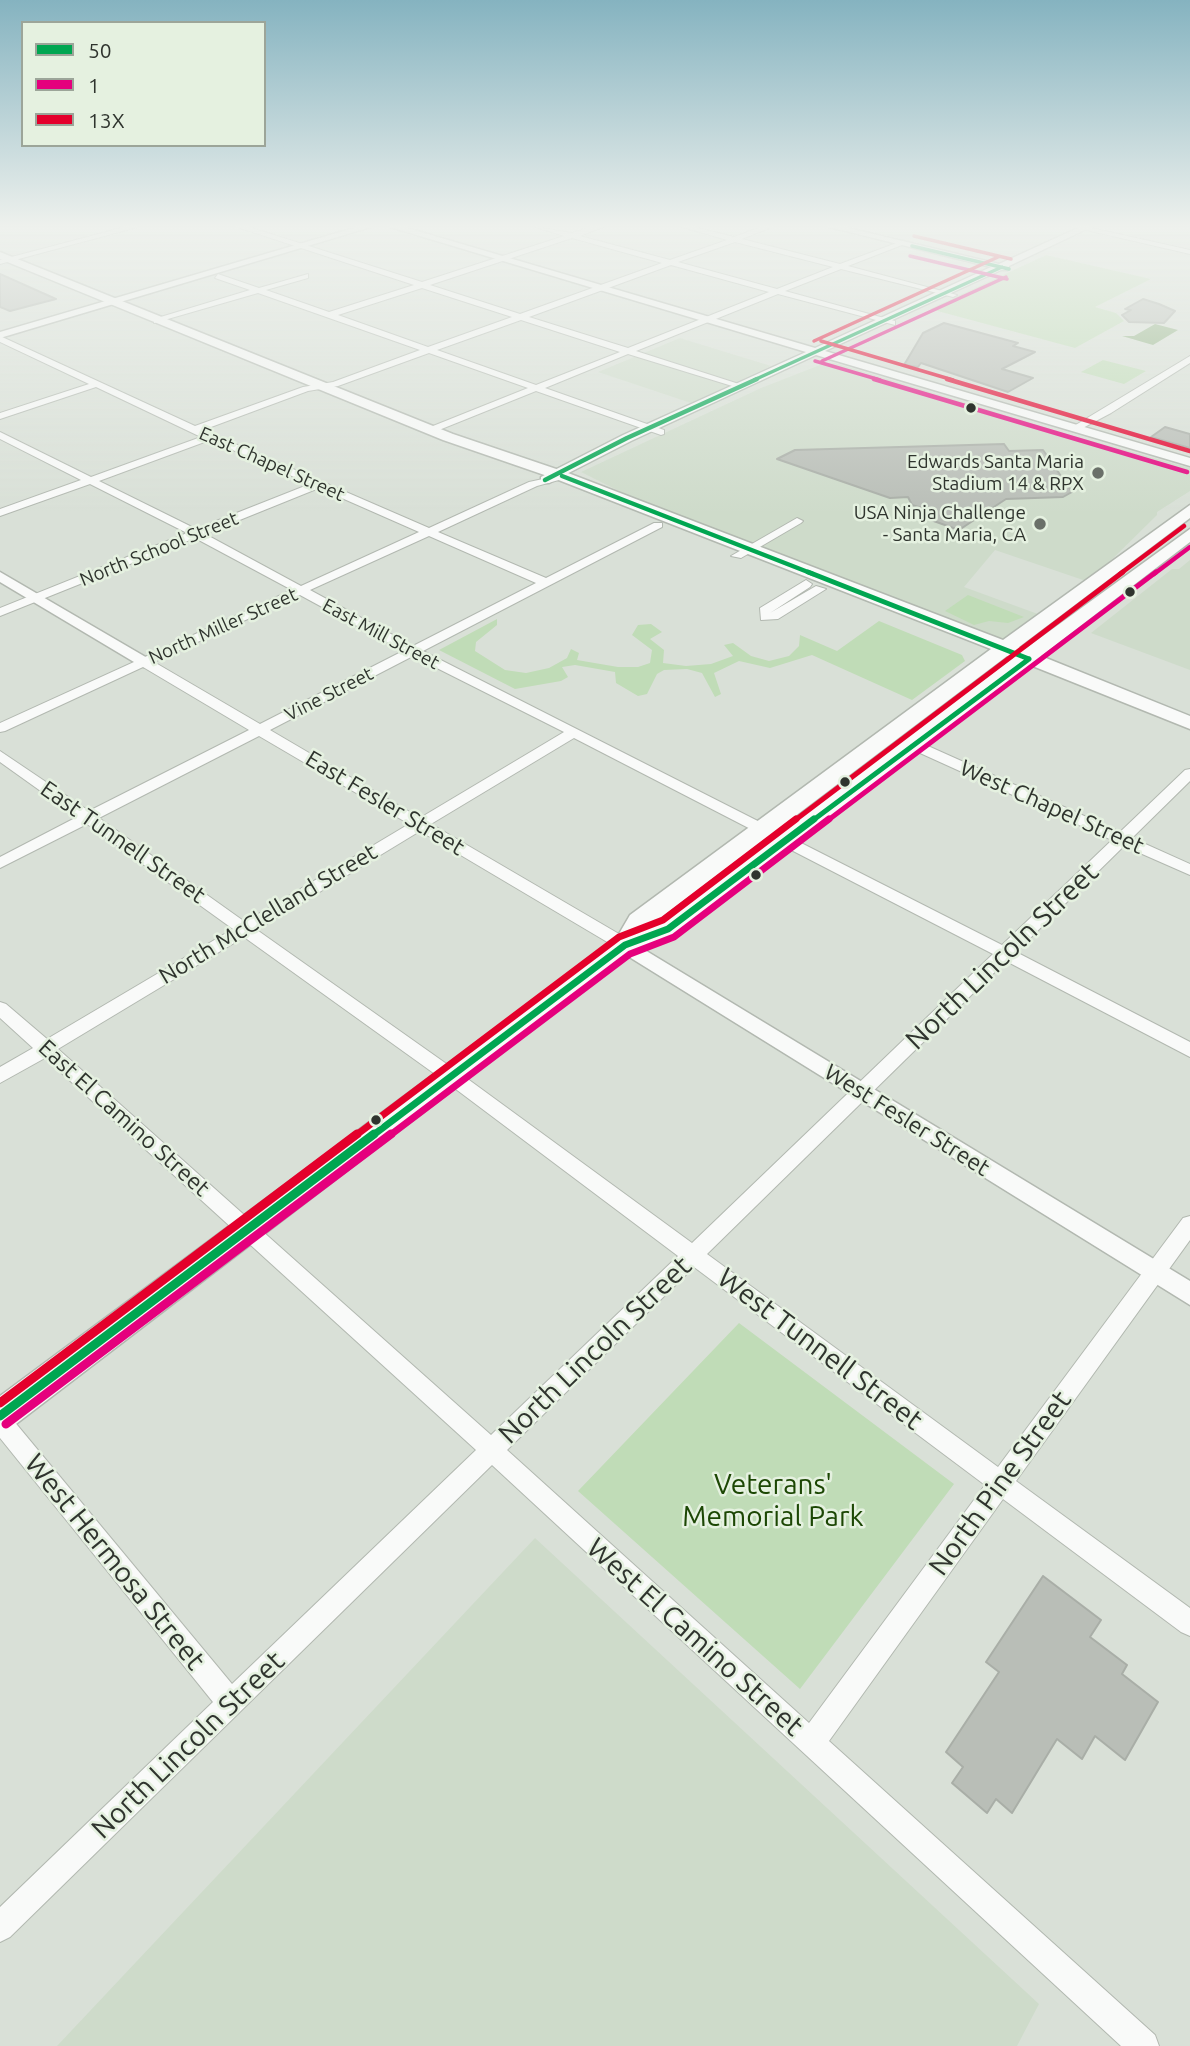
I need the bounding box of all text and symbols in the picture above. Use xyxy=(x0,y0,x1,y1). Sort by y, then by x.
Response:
legend xyxy=(21,21,266,147)
text: 50 xyxy=(88,38,112,62)
text: 1 xyxy=(88,73,100,97)
text: 13X xyxy=(88,108,125,132)
unlabelled marker xyxy=(964,401,978,415)
street label: East Chapel Street xyxy=(196,422,348,506)
place label: Edwards Santa Maria Stadium 14 & RPX xyxy=(907,451,1084,495)
marker: Edwards Santa Maria Stadium 14 & RPX xyxy=(1090,465,1106,481)
place label: USA Ninja Challenge - Santa Maria, CA xyxy=(854,502,1026,546)
street label: North School Street xyxy=(76,507,242,591)
marker: USA Ninja Challenge - Santa Maria, CA xyxy=(1032,516,1048,532)
street label: North Miller Street xyxy=(145,583,301,669)
unlabelled marker xyxy=(1123,585,1137,599)
street label: East Mill Street xyxy=(319,594,443,674)
street label: Vine Street xyxy=(281,662,377,726)
street label: East Fesler Street xyxy=(300,745,470,861)
street label: West Chapel Street xyxy=(956,754,1148,860)
street label: East Tunnell Street xyxy=(35,775,211,909)
unlabelled marker xyxy=(838,775,852,789)
street label: North McClelland Street xyxy=(154,838,382,990)
street label: North Lincoln Street xyxy=(899,855,1105,1057)
unlabelled marker xyxy=(749,868,763,882)
street label: East El Camino Street xyxy=(33,1034,215,1202)
street label: West Fesler Street xyxy=(819,1058,995,1182)
unlabelled marker xyxy=(369,1113,383,1127)
street label: North Lincoln Street xyxy=(492,1249,698,1451)
street label: West Tunnell Street xyxy=(711,1261,929,1437)
street label: North Pine Street xyxy=(922,1384,1078,1582)
street label: West Hermosa Street xyxy=(18,1447,212,1677)
park label: Veterans' Memorial Park xyxy=(682,1468,864,1534)
street label: West El Camino Street xyxy=(580,1531,810,1743)
street label: North Lincoln Street xyxy=(85,1644,291,1846)

